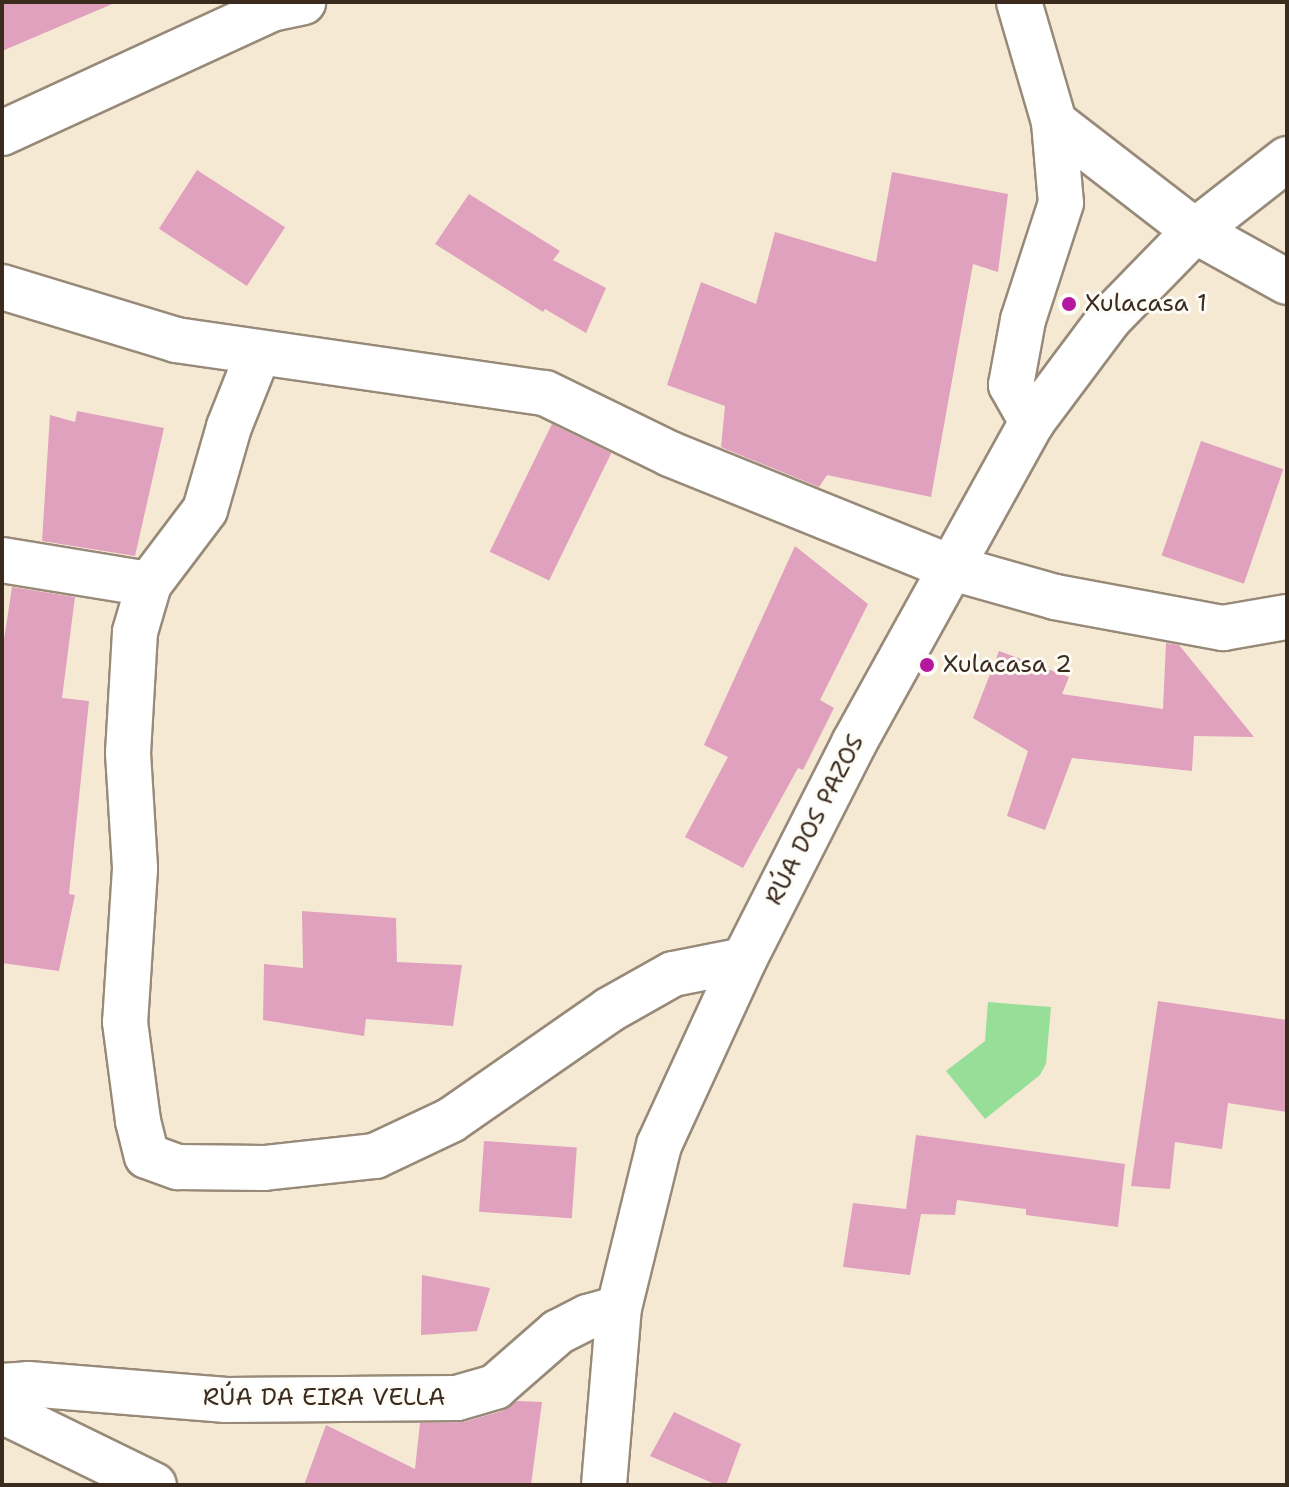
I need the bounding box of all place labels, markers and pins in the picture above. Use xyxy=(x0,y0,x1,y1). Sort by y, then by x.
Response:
place label: Xulacasa 1 xyxy=(1085,290,1207,318)
marker: Xulacasa 1 xyxy=(1060,295,1078,313)
place label: Xulacasa 2 xyxy=(943,651,1072,679)
marker: Xulacasa 2 xyxy=(918,656,936,674)

